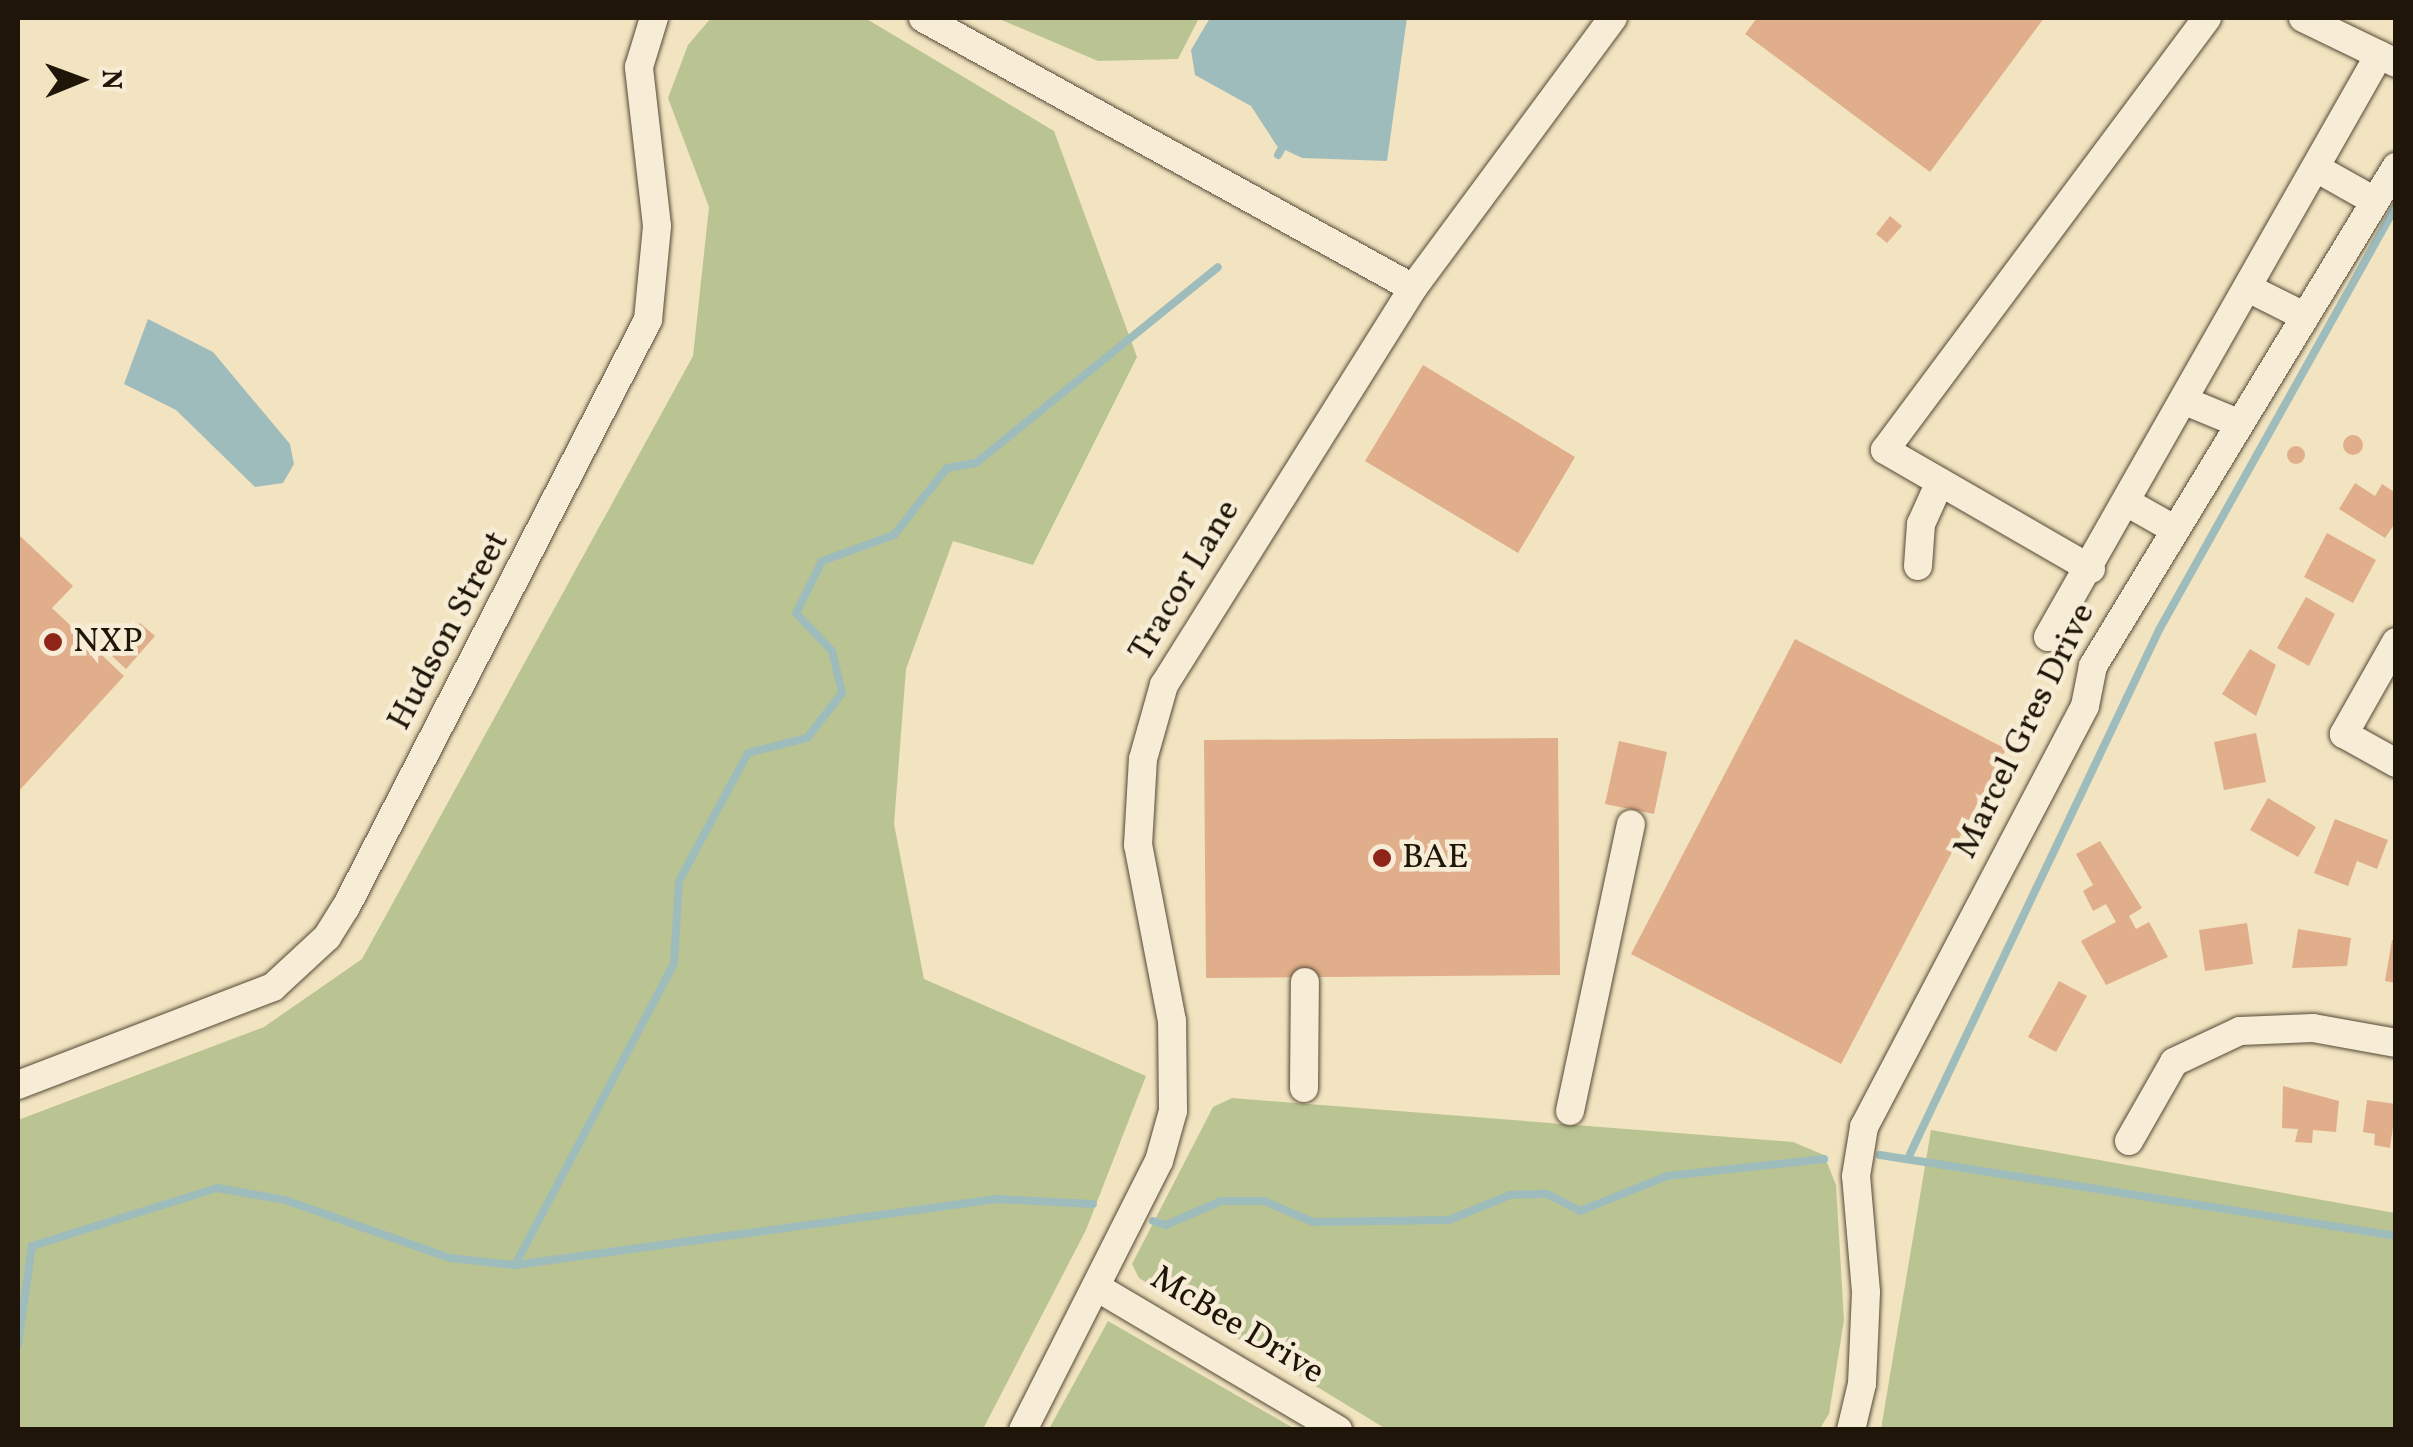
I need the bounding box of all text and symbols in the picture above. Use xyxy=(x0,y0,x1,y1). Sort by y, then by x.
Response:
north arrow xyxy=(30,30,130,130)
text: N xyxy=(91,69,130,90)
street label: Tracor Lane xyxy=(1120,492,1250,670)
street label: Hudson Street xyxy=(379,524,519,738)
street label: Marcel Gres Drive xyxy=(1945,597,2105,865)
place label: NXP xyxy=(73,621,143,663)
marker: NXP xyxy=(42,631,64,653)
place label: BAE xyxy=(1402,837,1468,879)
marker: BAE xyxy=(1371,847,1393,869)
street label: McBee Drive xyxy=(1143,1258,1331,1394)

